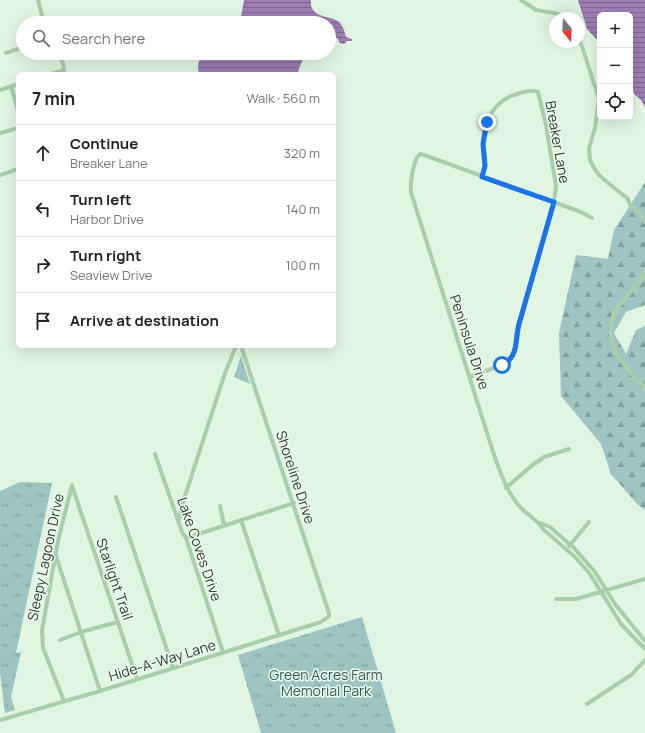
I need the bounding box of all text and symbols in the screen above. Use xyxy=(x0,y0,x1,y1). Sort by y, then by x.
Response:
north arrow xyxy=(549,12,585,48)
map controls xyxy=(597,12,633,120)
button: + xyxy=(597,12,633,48)
search box xyxy=(16,16,336,60)
icon: search xyxy=(30,27,52,49)
text: Search here xyxy=(62,28,145,49)
button: − xyxy=(597,48,633,84)
button: locate xyxy=(597,84,633,120)
text: 7 min xyxy=(32,87,75,110)
text: Walk · 560 m xyxy=(246,89,320,107)
street label: Breaker Lane xyxy=(541,99,575,185)
route end xyxy=(478,113,496,131)
text: Continue xyxy=(70,133,138,154)
icon: ahead xyxy=(32,142,54,164)
text: 320 m xyxy=(284,144,320,162)
text: Breaker Lane xyxy=(70,154,148,172)
text: Turn left xyxy=(70,189,132,210)
icon: left xyxy=(32,198,54,220)
text: 140 m xyxy=(286,200,320,218)
text: Harbor Drive xyxy=(70,210,144,228)
text: Turn right xyxy=(70,245,141,266)
icon: right xyxy=(32,254,54,276)
text: 100 m xyxy=(285,256,320,274)
text: Seaview Drive xyxy=(70,266,152,284)
street label: Peninsula Drive xyxy=(446,292,494,392)
icon: arrive xyxy=(32,310,54,332)
text: Arrive at destination xyxy=(70,310,219,331)
route start xyxy=(493,356,511,374)
street label: Shoreline Drive xyxy=(272,428,320,526)
street label: Sleepy Lagoon Drive xyxy=(22,492,68,622)
street label: Lake Coves Drive xyxy=(173,495,227,603)
street label: Starlight Trail xyxy=(92,536,138,622)
street label: Hide-A-Way Lane xyxy=(106,635,218,685)
park label: Green Acres Farm Memorial Park xyxy=(269,665,383,700)

